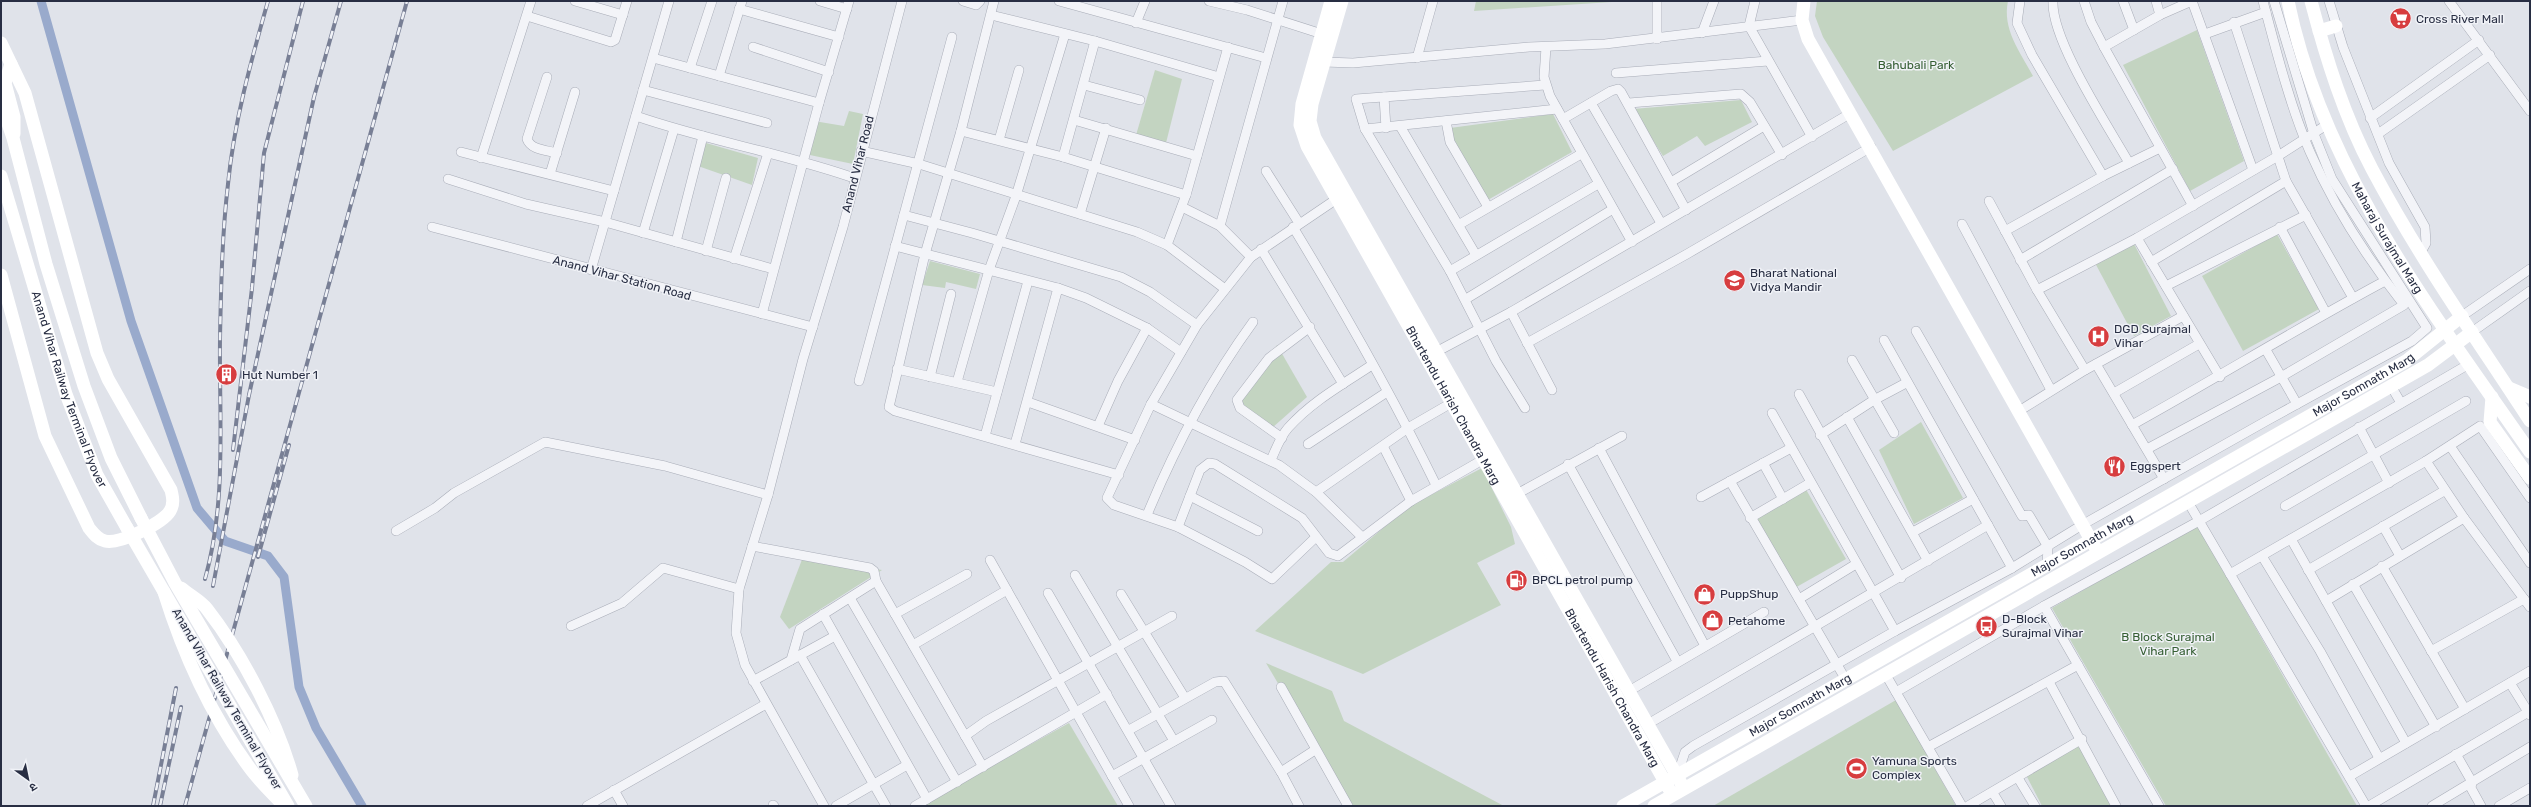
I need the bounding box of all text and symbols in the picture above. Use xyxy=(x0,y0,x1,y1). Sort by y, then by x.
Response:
supermarket icon: Cross River Mall xyxy=(2388,6,2414,32)
place label: Cross River Mall xyxy=(2416,12,2504,26)
park label: Bahubali Park xyxy=(1878,58,1955,72)
street label: Anand Vihar Road xyxy=(839,114,877,214)
street label: Maharaj Surajmal Marg xyxy=(2349,180,2426,296)
street label: Anand Vihar Station Road xyxy=(551,253,693,303)
place label: Bharat National Vidya Mandir xyxy=(1750,266,1837,294)
school or university icon: Bharat National Vidya Mandir xyxy=(1722,267,1748,293)
street label: Anand Vihar Railway Terminal Flyover xyxy=(29,289,110,491)
place label: DGD Surajmal Vihar xyxy=(2114,322,2191,350)
hospital icon: DGD Surajmal Vihar xyxy=(2085,323,2111,349)
street label: Bhartendu Harish Chandra Marg xyxy=(1403,324,1503,487)
street label: Major Somnath Marg xyxy=(2310,350,2417,420)
building icon: Hut Number 1 xyxy=(214,362,240,388)
place label: Hut Number 1 xyxy=(242,368,318,382)
restaurant icon: Eggspert xyxy=(2101,453,2127,479)
place label: Eggspert xyxy=(2130,459,2181,473)
street label: Major Somnath Marg xyxy=(2029,511,2136,580)
fuel station icon: BPCL petrol pump xyxy=(1503,567,1529,593)
place label: BPCL petrol pump xyxy=(1532,573,1633,587)
shop icon: PuppShup xyxy=(1691,581,1717,607)
place label: PuppShup xyxy=(1720,587,1778,601)
street label: Anand Vihar Railway Terminal Flyover xyxy=(169,606,285,793)
street label: Bhartendu Harish Chandra Marg xyxy=(1562,606,1662,770)
shop icon: Petahome xyxy=(1700,608,1726,634)
place label: D-Block Surajmal Vihar xyxy=(2002,612,2083,640)
bus stop icon: D-Block Surajmal Vihar xyxy=(1973,613,1999,639)
place label: Petahome xyxy=(1728,614,1785,628)
park label: B Block Surajmal Vihar Park xyxy=(2121,630,2215,658)
street label: Major Somnath Marg xyxy=(1747,671,1854,740)
place label: Yamuna Sports Complex xyxy=(1872,754,1957,782)
sports icon: Yamuna Sports Complex xyxy=(1843,755,1869,781)
north arrow xyxy=(8,759,48,799)
text: उ xyxy=(26,780,39,794)

